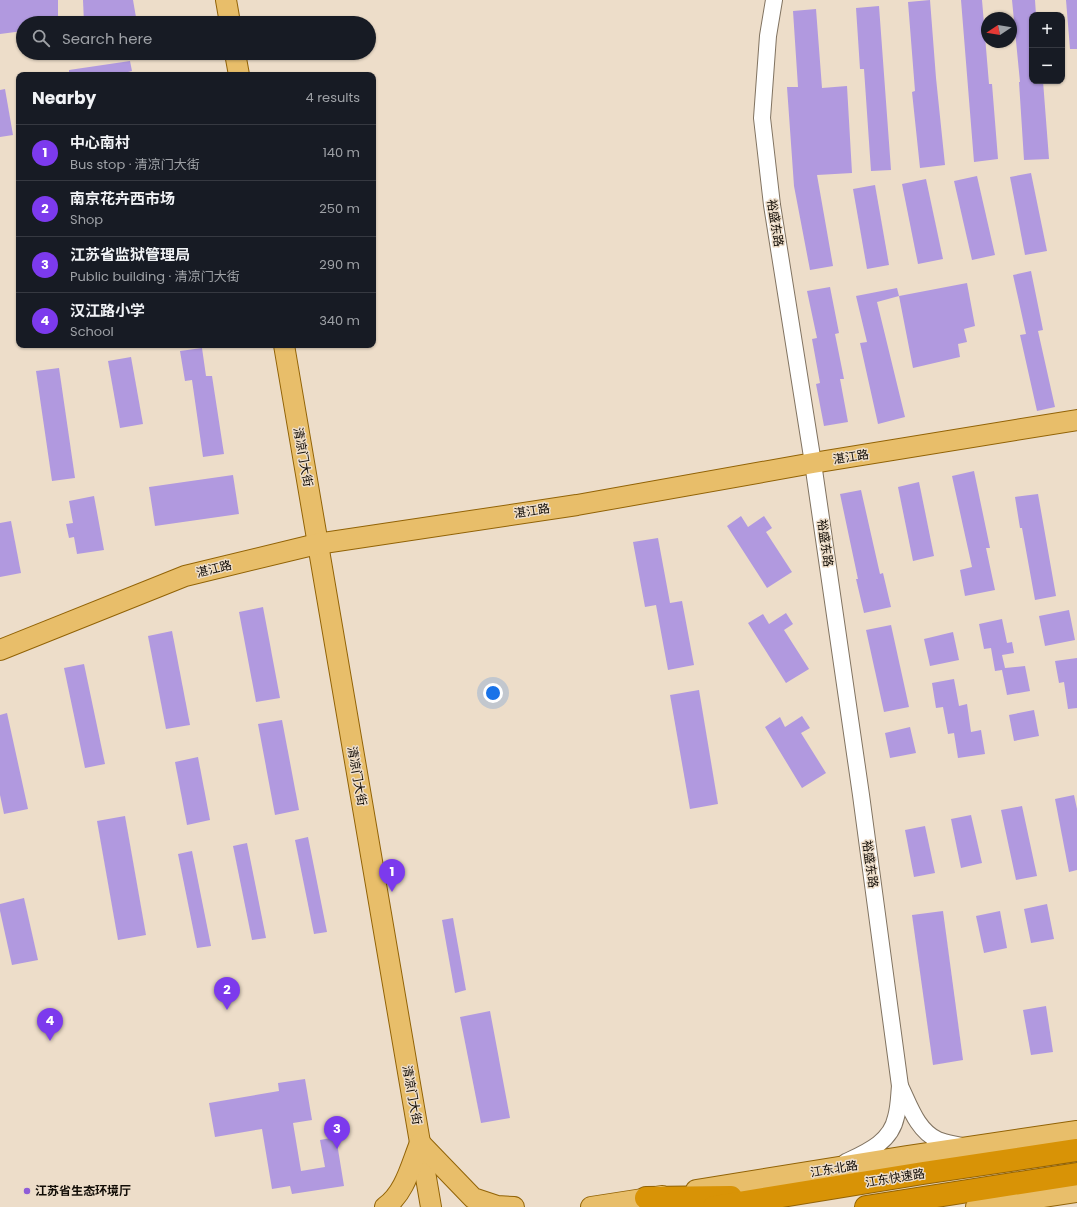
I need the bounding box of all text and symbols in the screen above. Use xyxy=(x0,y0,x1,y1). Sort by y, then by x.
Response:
north arrow xyxy=(981,12,1017,48)
map controls xyxy=(1029,12,1065,84)
button: + xyxy=(1029,12,1065,48)
search box xyxy=(16,16,376,60)
icon: search xyxy=(30,27,52,49)
text: Search here xyxy=(62,28,152,49)
button: − xyxy=(1029,48,1065,84)
text: Nearby xyxy=(32,86,96,110)
text: 4 results xyxy=(306,88,360,107)
text: 中心南村 xyxy=(70,132,130,153)
text: 1 xyxy=(43,143,47,162)
text: 140 m xyxy=(323,143,360,162)
text: Bus stop · 清凉门大街 xyxy=(70,155,200,174)
text: 南京花卉西市场 xyxy=(70,188,175,209)
street label: 裕盛东路 xyxy=(763,198,788,248)
text: 2 xyxy=(41,199,49,218)
text: 250 m xyxy=(319,199,360,218)
text: Shop xyxy=(70,210,103,229)
text: 江苏省监狱管理局 xyxy=(70,244,190,265)
text: 3 xyxy=(41,255,49,274)
text: 290 m xyxy=(319,255,360,274)
text: Public building · 清凉门大街 xyxy=(70,267,240,286)
text: 汉江路小学 xyxy=(70,300,145,321)
text: 4 xyxy=(41,311,49,330)
text: 340 m xyxy=(319,311,360,330)
text: School xyxy=(70,322,114,341)
street label: 清凉门大街 xyxy=(290,426,317,488)
street label: 湛江路 xyxy=(832,445,870,468)
street label: 湛江路 xyxy=(513,499,551,522)
street label: 裕盛东路 xyxy=(814,518,837,568)
street label: 湛江路 xyxy=(194,556,233,581)
your location xyxy=(483,683,503,703)
street label: 清凉门大街 xyxy=(344,745,371,807)
street label: 裕盛东路 xyxy=(859,839,882,889)
pin: 1 xyxy=(379,859,405,892)
pin: 2 xyxy=(214,977,240,1010)
pin: 4 xyxy=(37,1008,63,1041)
street label: 清凉门大街 xyxy=(399,1064,426,1126)
pin: 3 xyxy=(324,1116,350,1149)
street label: 江东北路 xyxy=(809,1156,859,1181)
street label: 江东快速路 xyxy=(864,1164,926,1191)
place label: 江苏省生态环境厅 xyxy=(35,1182,131,1199)
marker: 江苏省生态环境厅 xyxy=(22,1186,32,1196)

